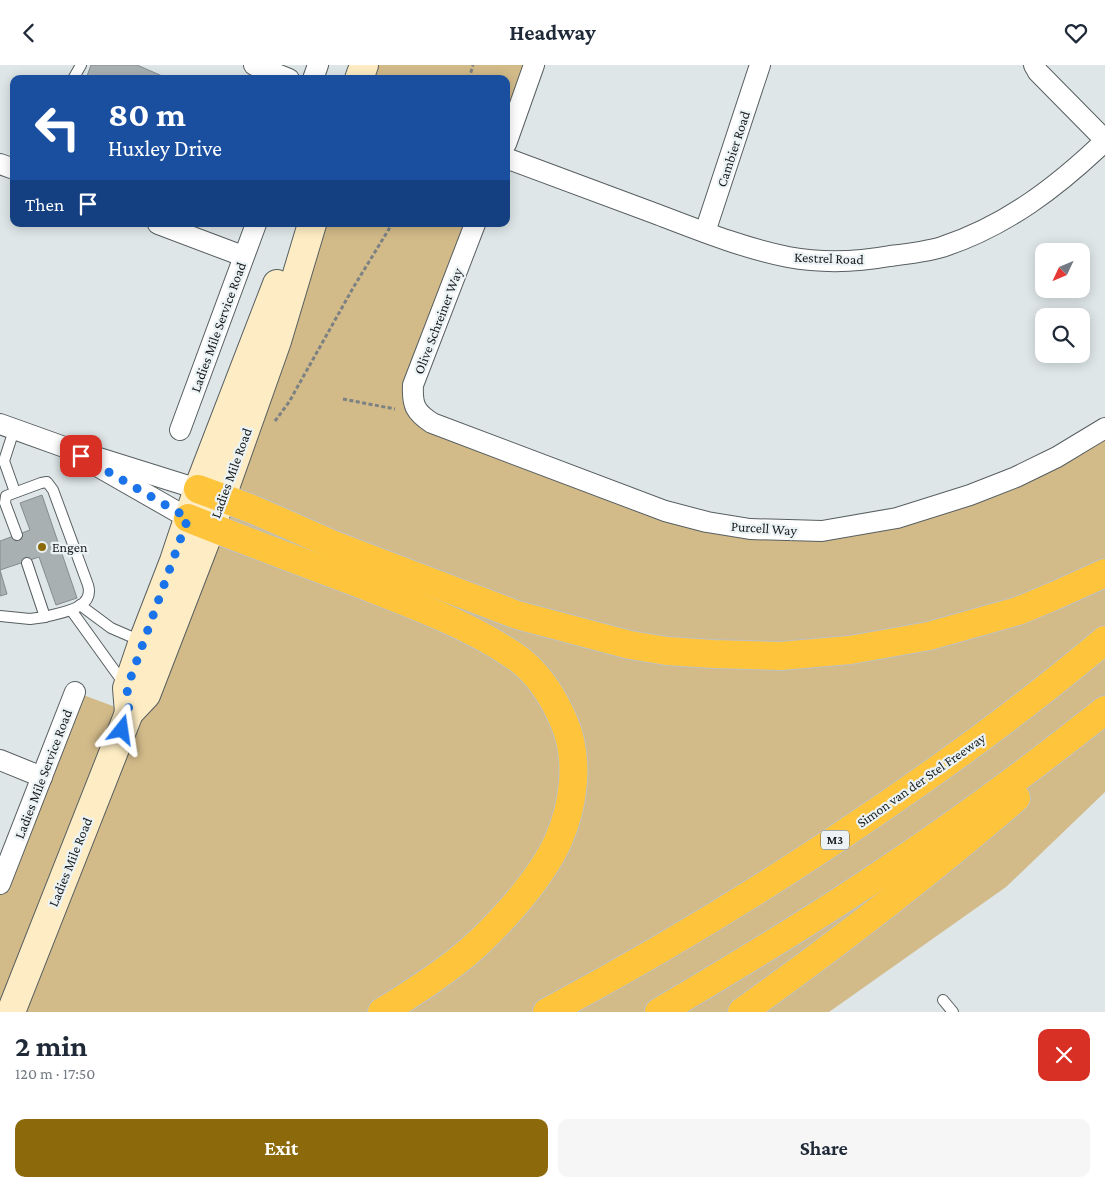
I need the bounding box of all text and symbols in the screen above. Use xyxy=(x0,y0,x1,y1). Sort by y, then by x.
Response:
icon: back xyxy=(15,19,43,47)
icon: heart xyxy=(1062,19,1090,47)
text: Headway xyxy=(509,20,596,45)
icon: left xyxy=(25,95,90,160)
text: 80 m xyxy=(108,95,186,134)
street label: Cambier Road xyxy=(713,108,753,189)
text: Huxley Drive xyxy=(108,136,222,161)
icon: arrive xyxy=(74,190,102,218)
text: Then xyxy=(25,194,64,215)
north arrow xyxy=(1035,243,1090,297)
map controls xyxy=(1035,243,1090,363)
street label: Kestrel Road xyxy=(794,249,865,267)
street label: Ladies Mile Service Road xyxy=(187,259,249,394)
street label: Olive Schreiner Way xyxy=(410,265,466,376)
button: search xyxy=(1035,308,1090,363)
street label: Ladies Mile Road xyxy=(207,425,255,520)
pin xyxy=(60,435,102,477)
icon: arrive xyxy=(67,442,95,470)
street label: Purcell Way xyxy=(730,518,798,538)
place label: Engen xyxy=(52,539,88,555)
marker: Engen xyxy=(36,541,48,553)
position arrow xyxy=(95,703,147,755)
street label: Ladies Mile Service Road xyxy=(11,706,75,841)
street label: Simon van der Stel Freeway xyxy=(854,729,989,830)
street label: Ladies Mile Road xyxy=(45,814,95,909)
road number: M3 xyxy=(821,831,849,849)
text: 2 min xyxy=(15,1029,87,1062)
button: close xyxy=(1038,1029,1090,1081)
text: 120 m · 17:50 xyxy=(15,1065,95,1082)
button: Exit xyxy=(15,1119,548,1177)
button: Share xyxy=(558,1119,1090,1177)

